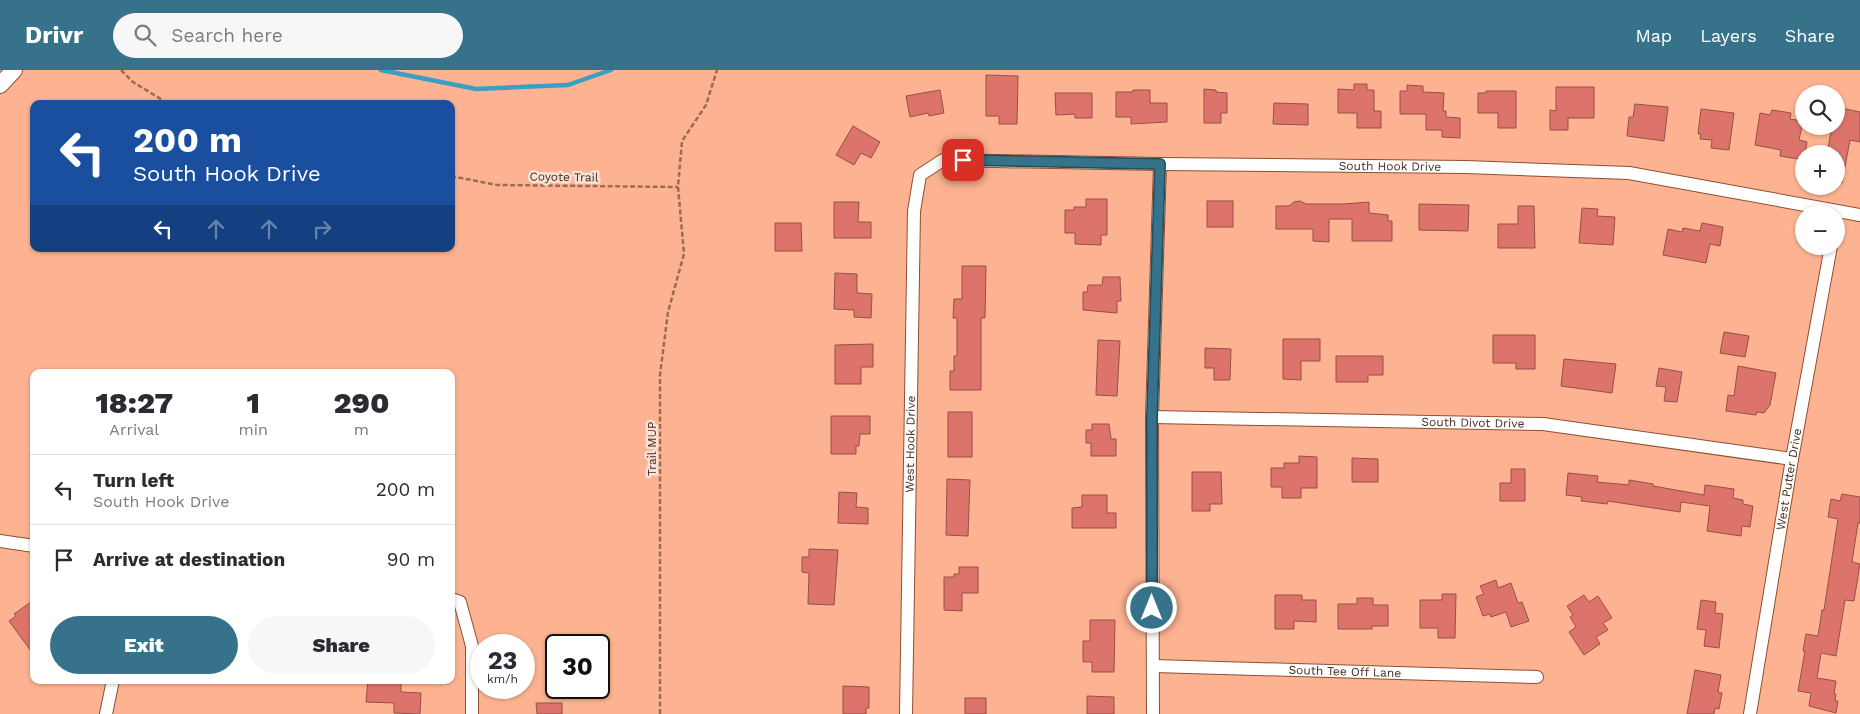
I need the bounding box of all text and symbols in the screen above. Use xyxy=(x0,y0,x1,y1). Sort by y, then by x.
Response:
search box xyxy=(113,13,463,58)
text: Drivr xyxy=(25,21,83,49)
icon: search xyxy=(131,21,159,49)
text: Search here xyxy=(171,24,283,47)
text: Map xyxy=(1635,25,1672,46)
text: Layers xyxy=(1700,25,1757,46)
text: Share xyxy=(1785,25,1835,46)
map controls xyxy=(1795,85,1845,255)
button: search xyxy=(1795,85,1845,135)
text: 200 m xyxy=(133,119,242,161)
icon: left xyxy=(50,120,115,185)
pin xyxy=(942,139,984,181)
button: + xyxy=(1795,145,1845,195)
icon: arrive xyxy=(949,146,977,174)
street label: South Hook Drive xyxy=(1339,159,1441,174)
text: South Hook Drive xyxy=(133,161,321,186)
street label: Coyote Trail xyxy=(529,169,599,185)
button: − xyxy=(1795,205,1845,255)
icon: left xyxy=(149,215,177,243)
icon: ahead xyxy=(202,215,230,243)
icon: ahead xyxy=(255,215,283,243)
icon: right xyxy=(308,215,336,243)
text: 18:27 xyxy=(95,385,173,420)
text: 1 xyxy=(247,385,260,420)
text: 290 xyxy=(333,385,390,420)
street label: West Hook Drive xyxy=(903,395,918,493)
street label: South Divot Drive xyxy=(1421,415,1525,431)
text: Arrival xyxy=(109,420,159,439)
text: min xyxy=(239,420,268,439)
text: m xyxy=(354,420,369,439)
street label: Trail MUP xyxy=(645,422,659,476)
street label: West Putter Drive xyxy=(1773,427,1805,531)
text: Turn left xyxy=(93,469,174,492)
icon: left xyxy=(50,476,78,504)
text: 200 m xyxy=(376,478,435,501)
text: South Hook Drive xyxy=(93,492,230,511)
icon: arrive xyxy=(50,546,78,574)
text: Arrive at destination xyxy=(93,548,285,571)
text: 90 m xyxy=(387,548,435,571)
position arrow xyxy=(1125,581,1177,633)
button: Exit xyxy=(50,616,238,674)
button: Share xyxy=(248,616,435,674)
speed limit sign: 30 xyxy=(545,634,610,699)
text: 23 xyxy=(488,646,517,675)
street label: South Tee Off Lane xyxy=(1288,663,1402,680)
text: km/h xyxy=(487,672,518,686)

